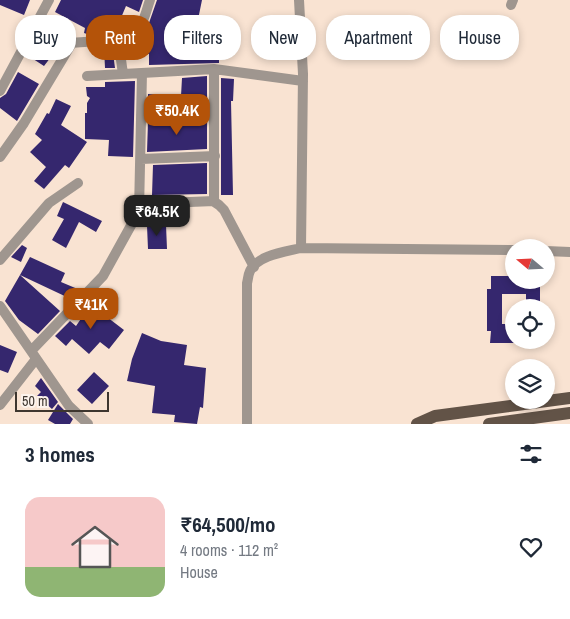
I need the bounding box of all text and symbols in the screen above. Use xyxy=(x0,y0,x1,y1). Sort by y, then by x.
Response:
chip: Buy xyxy=(15,15,76,60)
chip: Rent xyxy=(86,15,154,60)
chip: Filters xyxy=(164,15,241,60)
chip: New xyxy=(251,15,316,60)
chip: Apartment xyxy=(326,15,430,60)
chip: House xyxy=(440,15,519,60)
pin: ₹50.4K xyxy=(136,94,218,136)
text: ₹50.4K xyxy=(155,99,199,121)
pin: ₹64.5K xyxy=(116,194,198,237)
text: ₹64.5K xyxy=(135,200,179,222)
north arrow xyxy=(505,239,555,289)
map controls xyxy=(505,239,555,409)
pin: ₹41K xyxy=(61,288,121,330)
text: ₹41K xyxy=(74,293,108,315)
button: locate xyxy=(505,299,555,349)
button: layers xyxy=(505,359,555,409)
scale bar xyxy=(15,389,109,412)
text: 50 m xyxy=(22,392,48,410)
text: 3 homes xyxy=(25,440,95,469)
icon: filters xyxy=(517,440,545,468)
text: ₹64,500/mo xyxy=(180,510,275,539)
icon: home xyxy=(65,517,125,577)
icon: heart xyxy=(517,533,545,561)
text: 4 rooms · 112 m² xyxy=(180,539,278,561)
text: House xyxy=(180,561,218,583)

